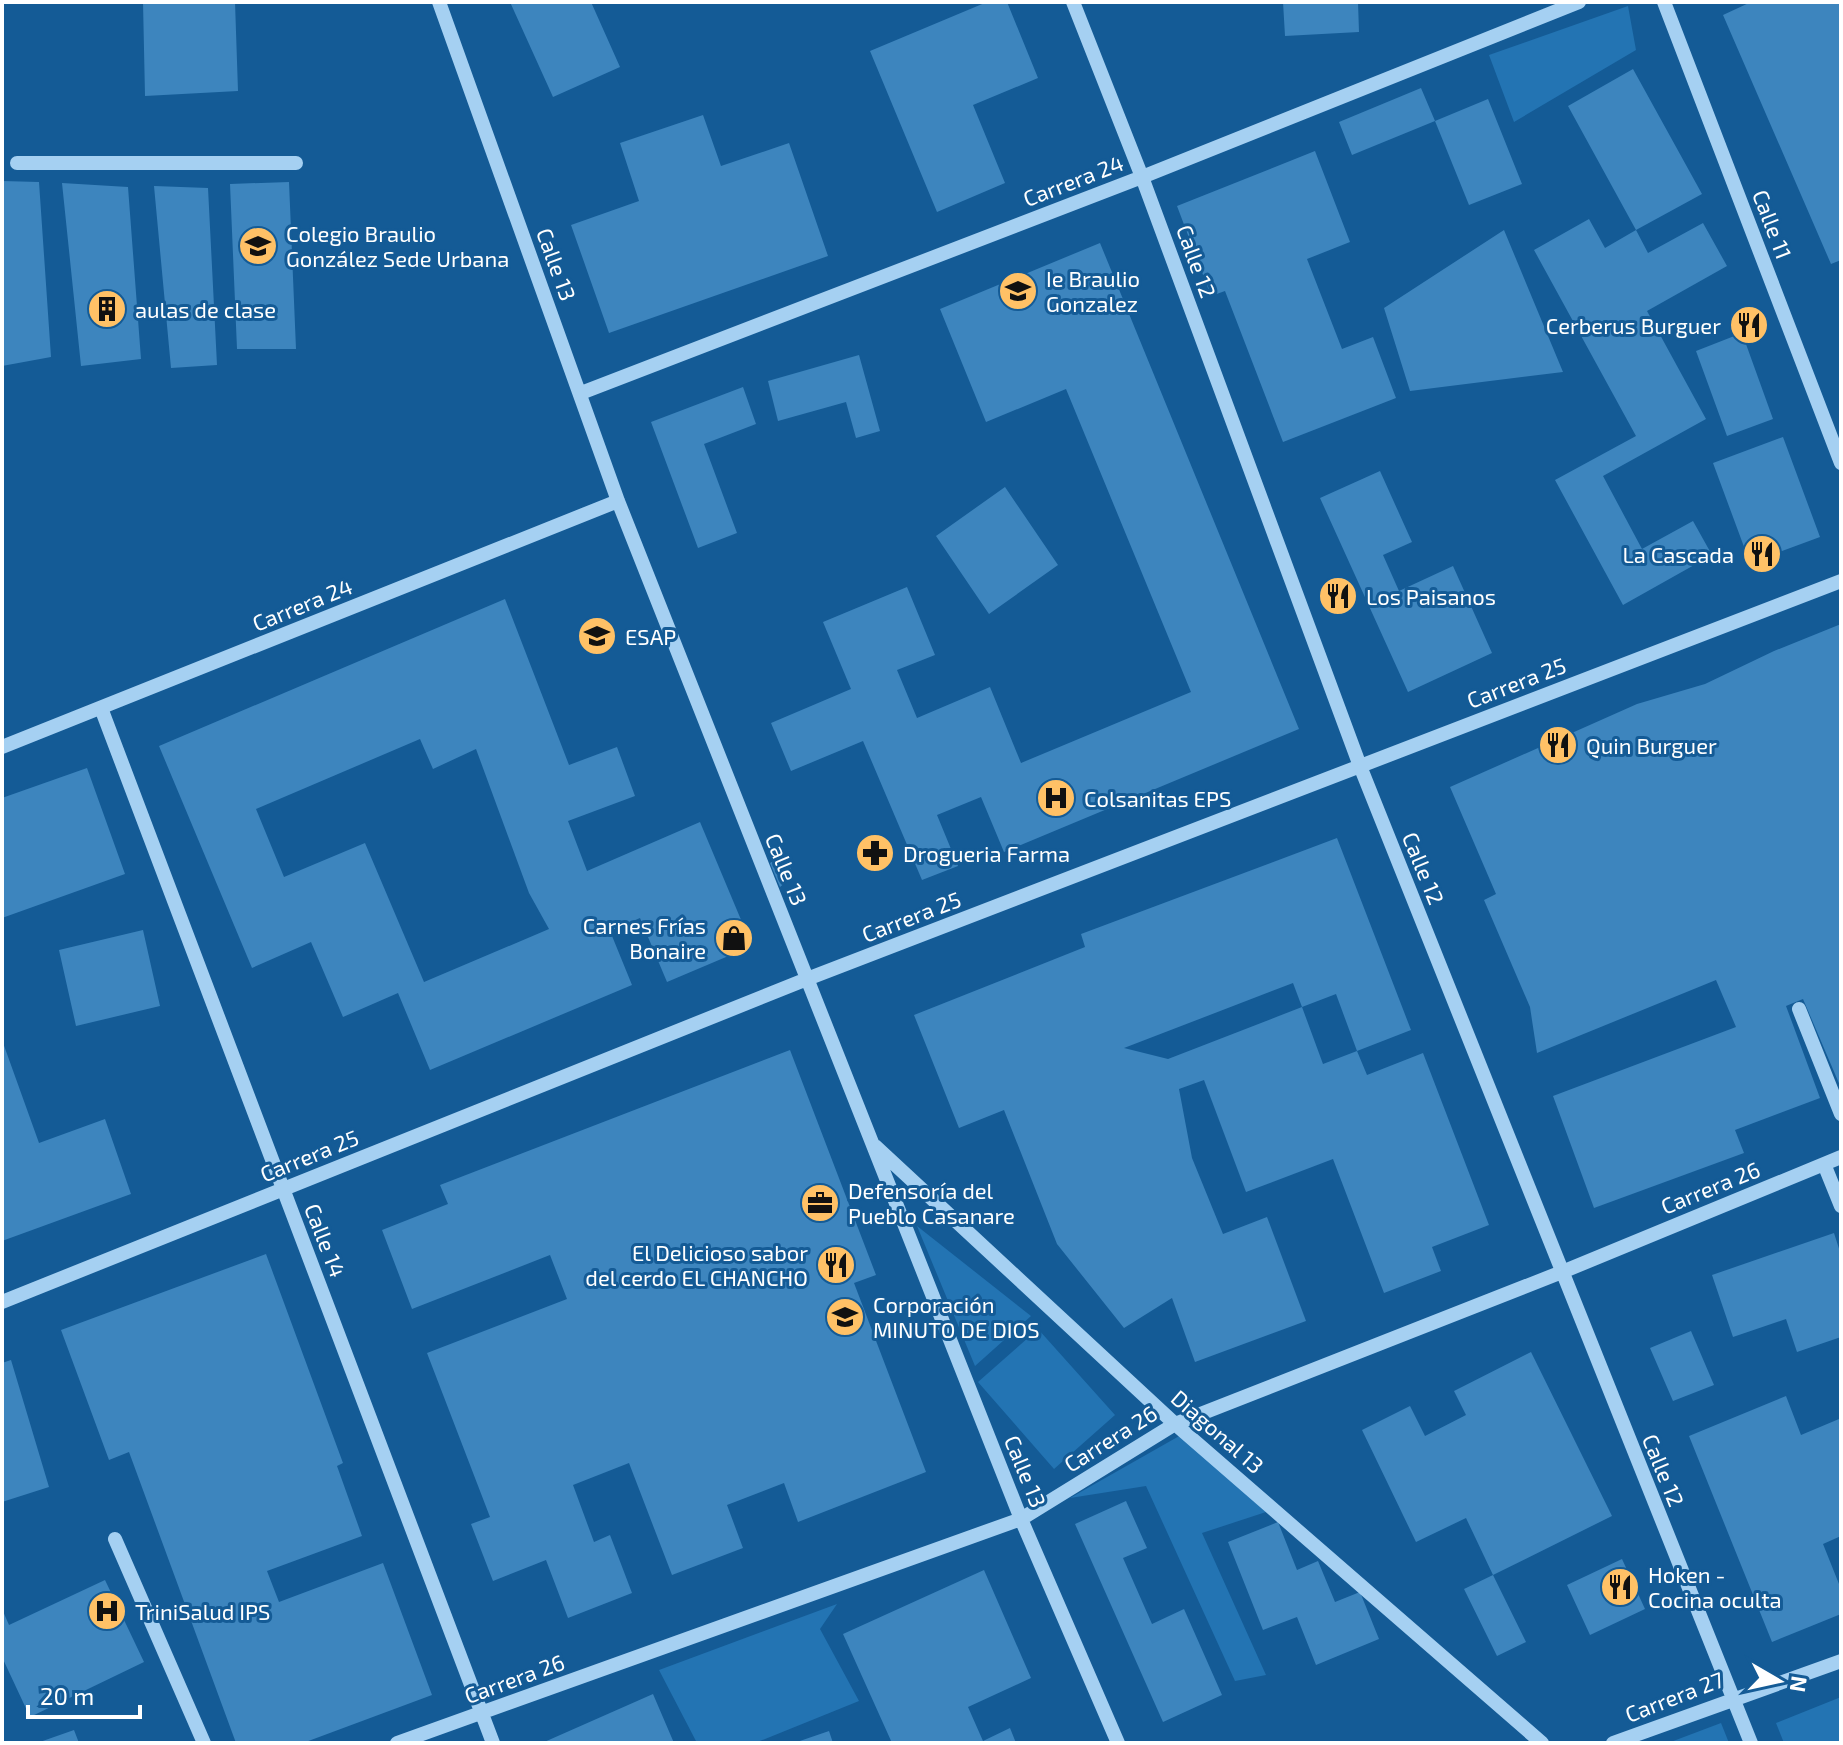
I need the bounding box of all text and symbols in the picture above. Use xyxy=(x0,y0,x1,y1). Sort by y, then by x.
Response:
street label: Carrera 24 xyxy=(1019,149,1127,211)
street label: Calle 11 xyxy=(1748,186,1798,262)
place label: Colegio Braulio González Sede Urbana xyxy=(286,220,509,271)
street label: Calle 12 xyxy=(1172,221,1222,301)
street label: Calle 13 xyxy=(532,224,582,304)
school or university icon: Colegio Braulio González Sede Urbana xyxy=(237,225,279,267)
place label: Ie Braulio Gonzalez xyxy=(1046,265,1140,316)
school or university icon: Ie Braulio Gonzalez xyxy=(997,270,1039,312)
building icon: aulas de clase xyxy=(86,288,128,330)
place label: aulas de clase xyxy=(135,296,276,322)
restaurant icon: Cerberus Burguer xyxy=(1728,304,1770,346)
place label: Cerberus Burguer xyxy=(1546,312,1721,338)
restaurant icon: La Cascada xyxy=(1741,533,1783,575)
place label: La Cascada xyxy=(1622,541,1734,567)
street label: Carrera 24 xyxy=(248,572,356,636)
restaurant icon: Los Paisanos xyxy=(1317,575,1359,617)
place label: Los Paisanos xyxy=(1366,583,1496,609)
school or university icon: ESAP xyxy=(576,615,618,657)
place label: ESAP xyxy=(625,623,676,649)
street label: Carrera 25 xyxy=(1463,651,1569,713)
restaurant icon: Quin Burguer xyxy=(1537,724,1579,766)
place label: Quin Burguer xyxy=(1586,732,1717,759)
hospital icon: Colsanitas EPS xyxy=(1035,777,1077,819)
place label: Colsanitas EPS xyxy=(1084,785,1231,811)
street label: Calle 12 xyxy=(1398,828,1450,908)
street label: Calle 13 xyxy=(761,829,813,909)
pharmacy icon: Drogueria Farma xyxy=(854,832,896,874)
place label: Drogueria Farma xyxy=(903,840,1070,866)
street label: Carrera 25 xyxy=(858,885,964,947)
place label: Carnes Frías Bonaire xyxy=(583,912,706,963)
shop icon: Carnes Frías Bonaire xyxy=(713,917,755,959)
street label: Carrera 25 xyxy=(256,1124,362,1186)
street label: Carrera 26 xyxy=(1657,1155,1763,1219)
place label: Defensoría del Pueblo Casanare xyxy=(848,1177,1015,1228)
office icon: Defensoría del Pueblo Casanare xyxy=(799,1182,841,1224)
street label: Calle 14 xyxy=(300,1200,352,1280)
place label: El Delicioso sabor del cerdo EL CHANCHO xyxy=(585,1239,808,1290)
restaurant icon: El Delicioso sabor del cerdo EL CHANCHO xyxy=(815,1244,857,1286)
place label: Corporación MINUTO DE DIOS xyxy=(873,1291,1040,1342)
school or university icon: Corporación MINUTO DE DIOS xyxy=(824,1296,866,1338)
street label: Diagonal 13 xyxy=(1167,1384,1269,1478)
street label: Carrera 26 xyxy=(1059,1399,1161,1477)
street label: Calle 12 xyxy=(1638,1430,1690,1510)
street label: Calle 13 xyxy=(1000,1431,1052,1511)
place label: Hoken - Cocina oculta xyxy=(1648,1561,1782,1612)
restaurant icon: Hoken - Cocina oculta xyxy=(1599,1566,1641,1608)
hospital icon: TriniSalud IPS xyxy=(86,1590,128,1632)
place label: TriniSalud IPS xyxy=(135,1598,270,1624)
north arrow xyxy=(1739,1641,1819,1721)
street label: Carrera 26 xyxy=(460,1648,568,1708)
street label: Carrera 27 xyxy=(1621,1665,1727,1727)
scale bar xyxy=(28,1669,140,1719)
text: N xyxy=(1786,1674,1814,1694)
text: 20 m xyxy=(40,1681,94,1710)

